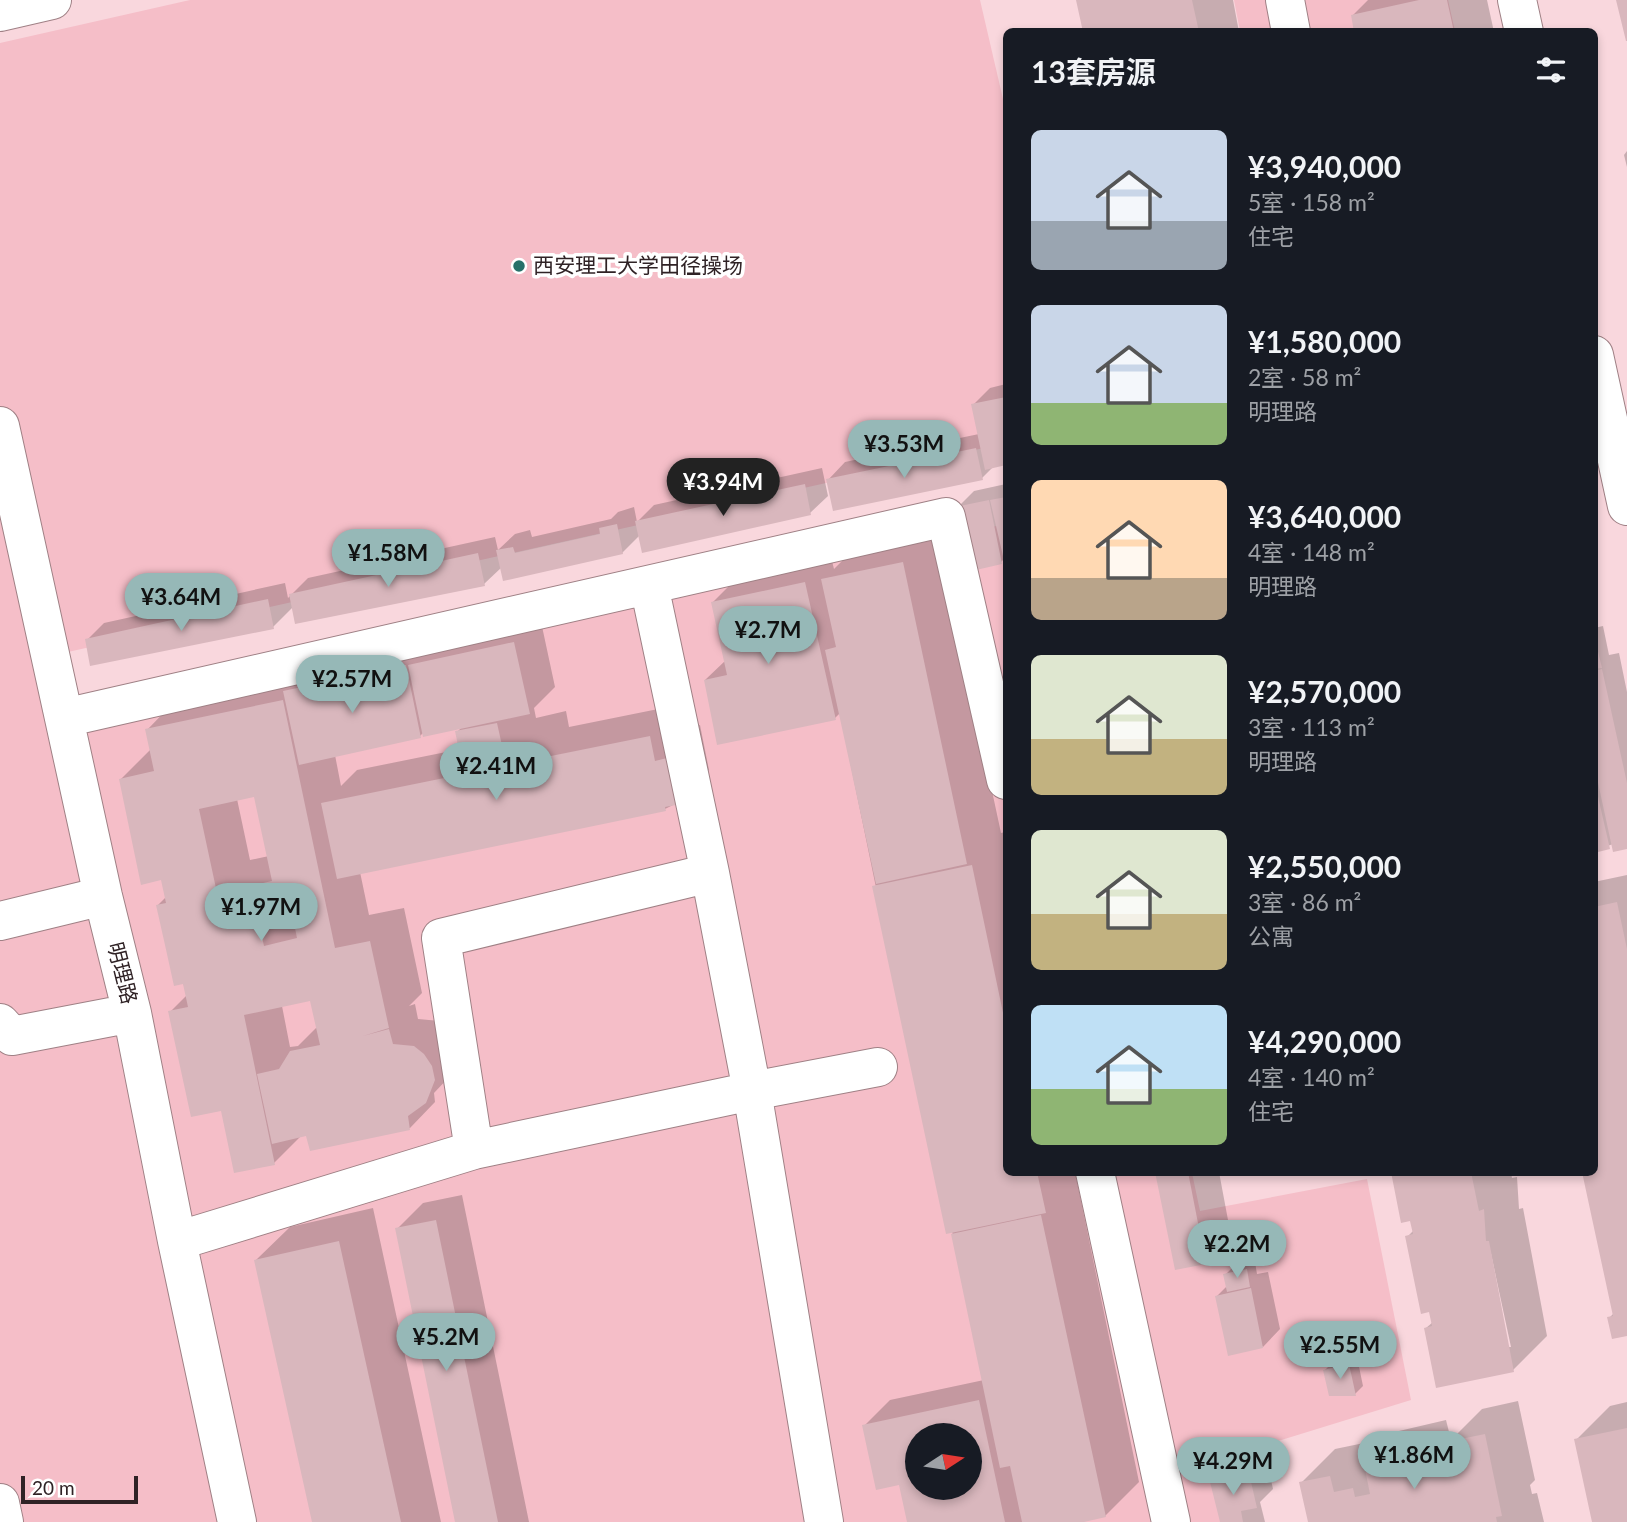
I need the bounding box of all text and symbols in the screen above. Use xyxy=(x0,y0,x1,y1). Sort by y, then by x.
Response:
icon: filters xyxy=(1532,51,1570,89)
text: 13套房源 xyxy=(1031,53,1156,89)
text: ¥3,940,000 xyxy=(1248,148,1401,184)
icon: home xyxy=(1087,158,1171,242)
text: 5室 · 158 m² xyxy=(1248,188,1375,216)
text: 住宅 xyxy=(1248,222,1294,250)
place label: 西安理工大学田径操场 xyxy=(533,252,743,277)
marker: 西安理工大学田径操场 xyxy=(511,258,527,274)
text: ¥1,580,000 xyxy=(1248,323,1401,359)
icon: home xyxy=(1087,333,1171,417)
text: 2室 · 58 m² xyxy=(1248,363,1361,391)
text: 明理路 xyxy=(1248,397,1317,425)
pin: ¥3.53M xyxy=(847,420,961,480)
text: ¥3.53M xyxy=(864,429,944,457)
pin: ¥3.94M xyxy=(666,458,780,518)
text: ¥3.94M xyxy=(683,467,763,495)
text: ¥3,640,000 xyxy=(1248,498,1401,534)
icon: home xyxy=(1087,508,1171,592)
pin: ¥1.58M xyxy=(331,530,445,589)
text: ¥1.58M xyxy=(348,538,428,566)
text: 4室 · 148 m² xyxy=(1248,538,1375,566)
text: 明理路 xyxy=(1248,572,1317,600)
pin: ¥3.64M xyxy=(124,574,238,633)
text: ¥3.64M xyxy=(141,582,221,610)
pin: ¥2.7M xyxy=(719,606,817,666)
text: ¥2.7M xyxy=(734,615,802,643)
pin: ¥2.57M xyxy=(295,656,409,715)
text: ¥2.57M xyxy=(312,664,392,692)
text: ¥2,570,000 xyxy=(1248,673,1401,709)
icon: home xyxy=(1087,683,1171,767)
text: 3室 · 113 m² xyxy=(1248,713,1375,741)
pin: ¥2.41M xyxy=(439,742,553,802)
text: 明理路 xyxy=(1248,747,1317,775)
text: ¥2.41M xyxy=(456,751,536,779)
text: ¥2,550,000 xyxy=(1248,848,1401,884)
icon: home xyxy=(1087,858,1171,942)
pin: ¥1.97M xyxy=(204,884,318,943)
text: 3室 · 86 m² xyxy=(1248,888,1361,916)
text: ¥1.97M xyxy=(221,892,301,920)
text: 公寓 xyxy=(1248,922,1294,950)
street label: 明理路 xyxy=(104,939,143,1006)
text: ¥4,290,000 xyxy=(1248,1023,1401,1059)
icon: home xyxy=(1087,1033,1171,1117)
text: 4室 · 140 m² xyxy=(1248,1063,1375,1091)
text: 住宅 xyxy=(1248,1097,1294,1125)
pin: ¥2.2M xyxy=(1188,1220,1286,1280)
text: ¥2.2M xyxy=(1203,1229,1271,1257)
pin: ¥5.2M xyxy=(397,1314,495,1373)
text: ¥5.2M xyxy=(412,1322,480,1350)
pin: ¥2.55M xyxy=(1283,1322,1397,1381)
text: ¥2.55M xyxy=(1300,1330,1380,1358)
north arrow xyxy=(905,1423,982,1500)
map controls xyxy=(905,1423,982,1500)
pin: ¥1.86M xyxy=(1357,1432,1471,1491)
pin: ¥4.29M xyxy=(1176,1438,1290,1497)
text: ¥1.86M xyxy=(1374,1440,1454,1468)
text: ¥4.29M xyxy=(1193,1446,1273,1474)
scale bar xyxy=(21,1473,138,1505)
text: 20 m xyxy=(32,1476,75,1499)

